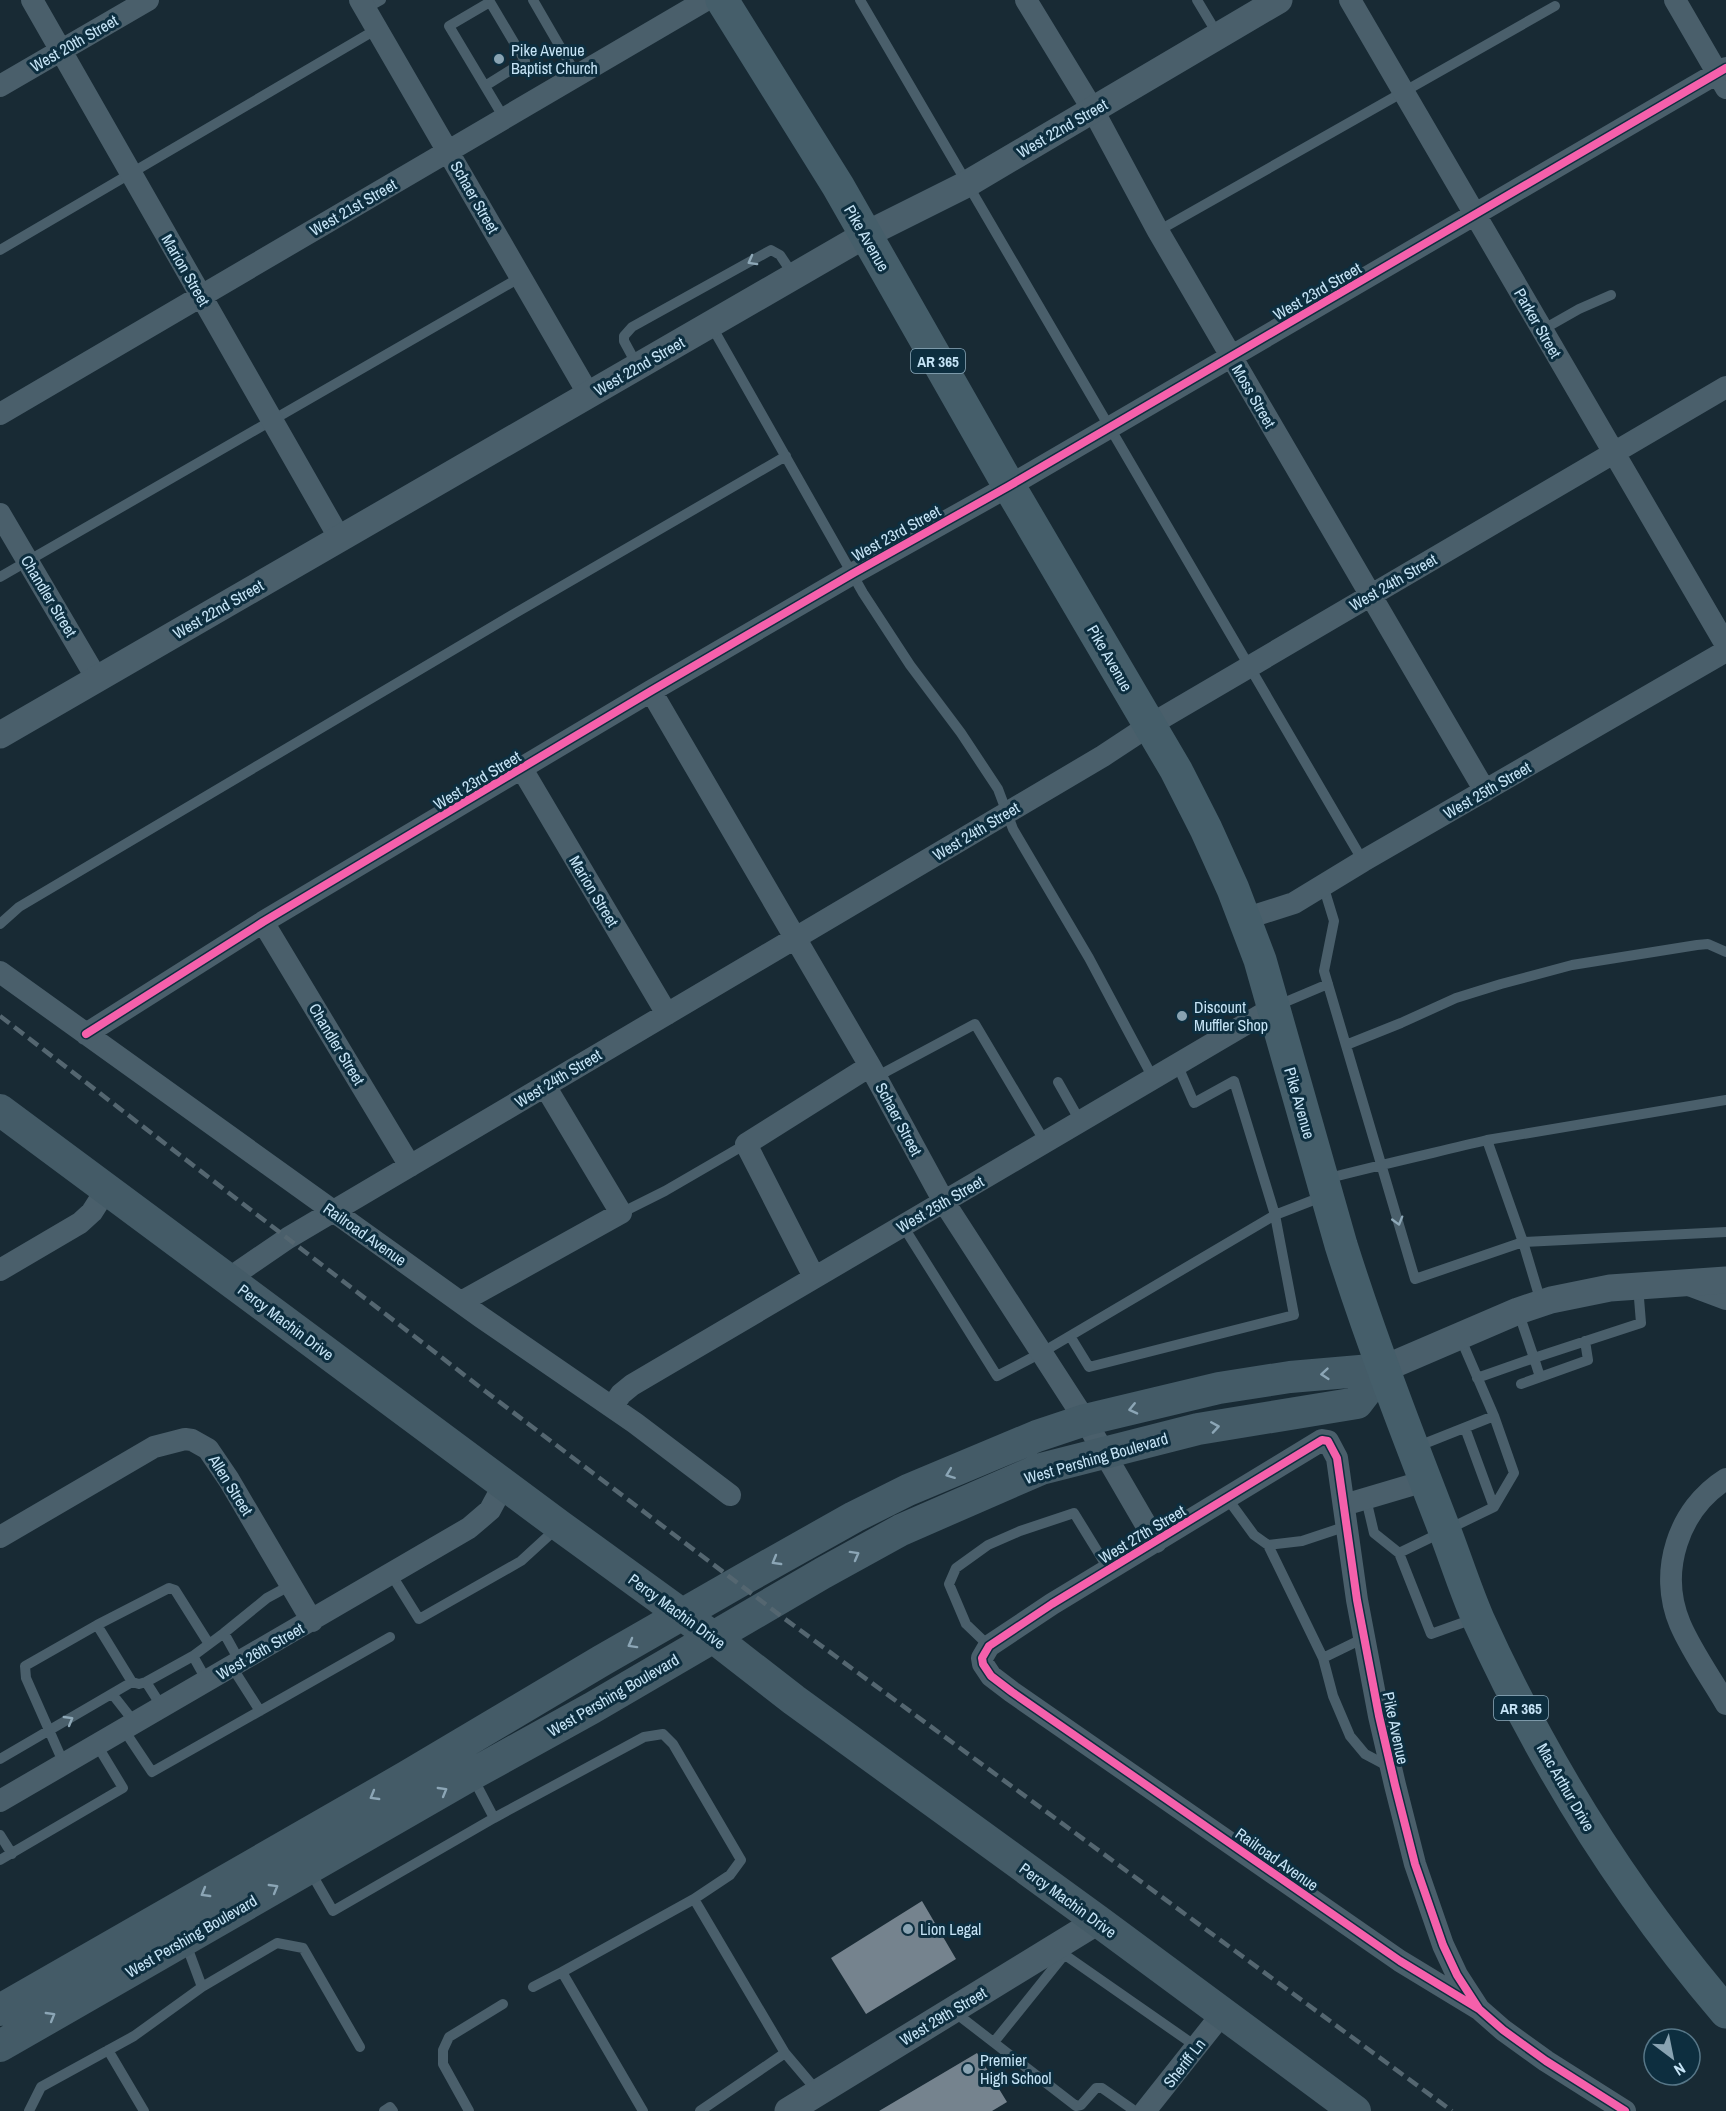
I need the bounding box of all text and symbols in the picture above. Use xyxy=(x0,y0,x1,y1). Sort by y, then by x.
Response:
street label: West 20th Street xyxy=(26,9,122,77)
place label: Pike Avenue Baptist Church xyxy=(511,39,598,79)
marker: Pike Avenue Baptist Church xyxy=(492,52,506,66)
street label: West 22nd Street xyxy=(1013,93,1112,163)
street label: Schaer Street xyxy=(445,157,505,238)
street label: West 21st Street xyxy=(306,173,401,241)
street label: Pike Avenue xyxy=(839,201,895,275)
street label: Marion Street xyxy=(157,230,216,310)
one-way arrow xyxy=(747,254,758,265)
street label: West 23rd Street xyxy=(1269,257,1365,325)
street label: Parker Street xyxy=(1509,284,1567,362)
street label: West 22nd Street xyxy=(590,331,689,401)
road number: AR 365 xyxy=(911,349,965,373)
street label: Moss Street xyxy=(1227,360,1281,432)
street label: West 23rd Street xyxy=(848,499,945,566)
street label: West 24th Street xyxy=(1345,548,1441,616)
street label: Chandler Street xyxy=(16,551,82,641)
street label: West 22nd Street xyxy=(169,574,268,644)
street label: Pike Avenue xyxy=(1082,621,1138,695)
street label: West 23rd Street xyxy=(429,745,525,815)
street label: West 25th Street xyxy=(1439,756,1535,824)
street label: West 24th Street xyxy=(929,796,1024,866)
street label: Marion Street xyxy=(564,851,624,931)
place label: Discount Muffler Shop xyxy=(1194,996,1268,1036)
street label: Chandler Street xyxy=(304,999,370,1089)
marker: Discount Muffler Shop xyxy=(1175,1009,1189,1023)
street label: West 24th Street xyxy=(511,1043,606,1113)
street label: Pike Avenue xyxy=(1279,1065,1321,1141)
street label: Schaer Street xyxy=(870,1078,928,1160)
street label: West 25th Street xyxy=(892,1170,988,1238)
street label: Railroad Avenue xyxy=(319,1197,411,1271)
one-way arrow xyxy=(1391,1216,1403,1226)
street label: Percy Machin Drive xyxy=(233,1279,339,1365)
one-way arrow xyxy=(1320,1367,1329,1380)
one-way arrow xyxy=(1128,1401,1138,1414)
one-way arrow xyxy=(1210,1421,1219,1433)
street label: West Pershing Boulevard xyxy=(1022,1427,1170,1489)
street label: Allen Street xyxy=(203,1450,258,1520)
one-way arrow xyxy=(945,1466,955,1479)
street label: West 27th Street xyxy=(1095,1499,1190,1569)
one-way arrow xyxy=(849,1551,859,1562)
one-way arrow xyxy=(771,1554,782,1565)
street label: Percy Machin Drive xyxy=(624,1568,730,1654)
street label: West 26th Street xyxy=(212,1617,308,1685)
one-way arrow xyxy=(628,1636,638,1648)
street label: West Pershing Boulevard xyxy=(543,1648,683,1742)
street label: Pike Avenue xyxy=(1378,1690,1414,1766)
road number: AR 365 xyxy=(1494,1696,1548,1720)
one-way arrow xyxy=(63,1716,73,1727)
street label: Mac Arthur Drive xyxy=(1532,1739,1600,1835)
one-way arrow xyxy=(437,1787,448,1798)
one-way arrow xyxy=(370,1789,380,1800)
street label: Railroad Avenue xyxy=(1231,1822,1323,1896)
street label: Percy Machin Drive xyxy=(1015,1857,1121,1943)
one-way arrow xyxy=(268,1883,278,1895)
one-way arrow xyxy=(200,1886,211,1897)
street label: West Pershing Boulevard xyxy=(121,1889,261,1983)
place label: Lion Legal xyxy=(920,1918,981,1940)
marker: Lion Legal xyxy=(901,1922,915,1936)
street label: West 29th Street xyxy=(896,1981,991,2051)
one-way arrow xyxy=(45,2012,55,2024)
north arrow xyxy=(1642,2027,1702,2087)
street label: Sheriff Ln xyxy=(1158,2034,1210,2092)
place label: Premier High School xyxy=(980,2049,1052,2089)
text: N xyxy=(1670,2058,1690,2082)
marker: Premier High School xyxy=(961,2062,975,2076)

